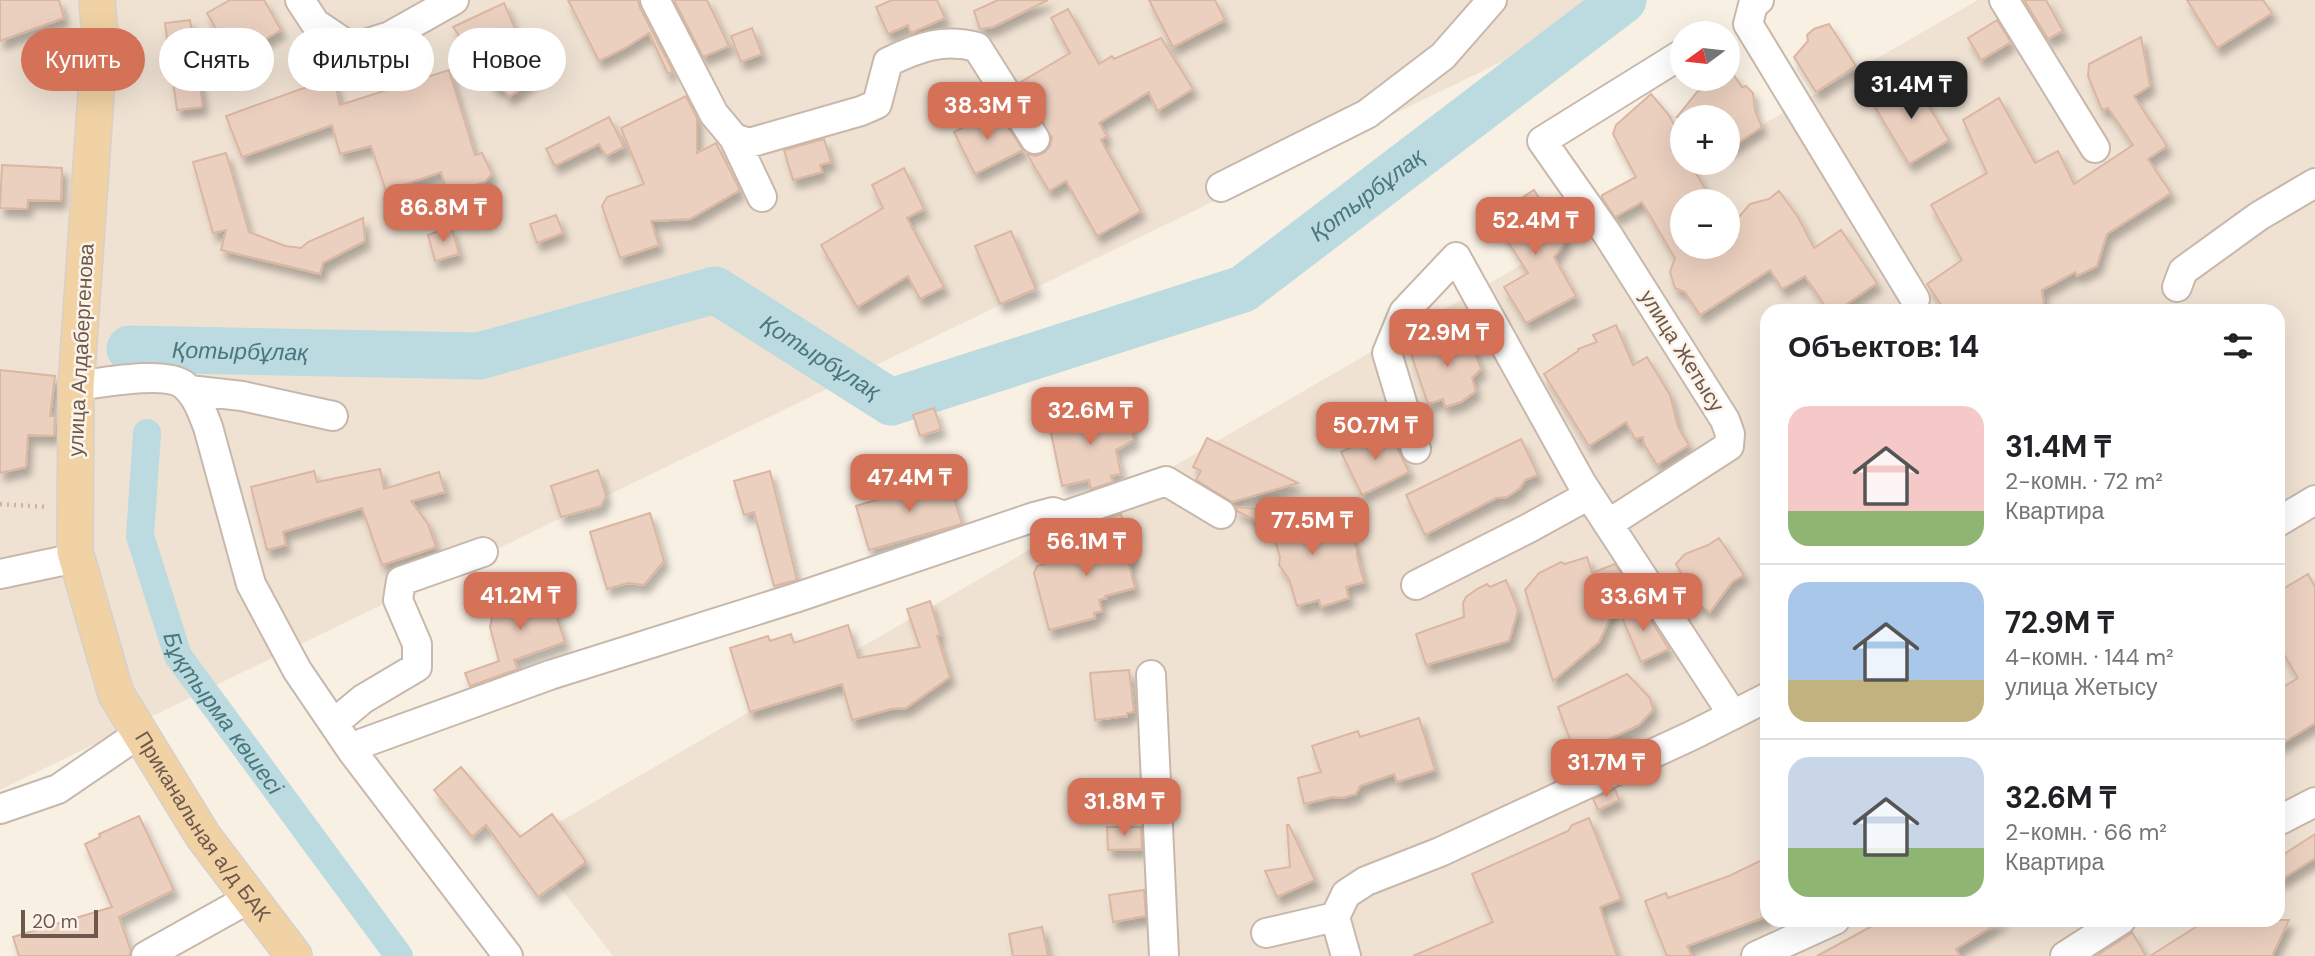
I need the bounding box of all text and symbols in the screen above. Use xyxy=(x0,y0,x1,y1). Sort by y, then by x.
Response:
north arrow xyxy=(1670,21,1740,91)
map controls xyxy=(1670,21,1740,259)
chip: Купить xyxy=(21,28,145,91)
chip: Снять xyxy=(159,28,274,91)
chip: Фильтры xyxy=(288,28,434,91)
chip: Новое xyxy=(448,28,566,91)
pin: 31.4M ₸ xyxy=(1846,61,1976,121)
text: 31.4M ₸ xyxy=(1870,69,1952,99)
pin: 38.3M ₸ xyxy=(922,82,1052,142)
text: 38.3M ₸ xyxy=(944,90,1030,120)
button: + xyxy=(1670,105,1740,175)
water label: Қотырбұлақ xyxy=(1303,141,1431,248)
pin: 86.8M ₸ xyxy=(378,184,508,244)
button: − xyxy=(1670,189,1740,259)
text: 86.8M ₸ xyxy=(399,192,487,222)
pin: 52.4M ₸ xyxy=(1470,198,1600,257)
text: 52.4M ₸ xyxy=(1492,205,1578,235)
street label: улица Алдабергенова xyxy=(61,242,101,457)
street label: улица Жетысу xyxy=(1633,285,1731,418)
water label: Қотырбұлақ xyxy=(755,308,887,407)
pin: 72.9M ₸ xyxy=(1382,310,1512,369)
text: 72.9M ₸ xyxy=(1405,317,1489,347)
text: Объектов: 14 xyxy=(1788,327,1979,366)
icon: filters xyxy=(2219,327,2257,365)
water label: Қотырбұлақ xyxy=(172,335,310,368)
pin: 32.6M ₸ xyxy=(1025,388,1155,447)
text: 32.6M ₸ xyxy=(1047,395,1133,425)
pin: 50.7M ₸ xyxy=(1310,402,1440,462)
text: 50.7M ₸ xyxy=(1332,410,1418,440)
text: 31.4M ₸ xyxy=(2005,427,2111,466)
icon: home xyxy=(1844,434,1928,518)
pin: 47.4M ₸ xyxy=(844,454,974,514)
text: 47.4M ₸ xyxy=(866,462,952,492)
text: 2-комн. · 72 m² xyxy=(2005,466,2163,496)
text: Квартира xyxy=(2005,496,2104,526)
pin: 77.5M ₸ xyxy=(1247,498,1377,557)
text: 77.5M ₸ xyxy=(1271,505,1353,535)
pin: 56.1M ₸ xyxy=(1021,518,1151,578)
text: 56.1M ₸ xyxy=(1046,526,1126,556)
pin: 41.2M ₸ xyxy=(455,572,585,632)
pin: 33.6M ₸ xyxy=(1578,574,1708,633)
text: 41.2M ₸ xyxy=(480,580,560,610)
text: 33.6M ₸ xyxy=(1600,581,1686,611)
text: 72.9M ₸ xyxy=(2005,603,2114,642)
icon: home xyxy=(1844,610,1928,694)
water label: Бұқтырма көшесі xyxy=(156,628,290,801)
text: 4-комн. · 144 m² xyxy=(2005,642,2174,672)
text: улица Жетысу xyxy=(2005,672,2157,702)
street label: Приканальная а/д БАК xyxy=(128,726,277,928)
pin: 31.7M ₸ xyxy=(1541,740,1671,799)
text: 31.7M ₸ xyxy=(1567,747,1645,777)
pin: 31.8M ₸ xyxy=(1059,778,1189,838)
text: 32.6M ₸ xyxy=(2005,778,2116,817)
icon: home xyxy=(1844,785,1928,869)
text: 31.8M ₸ xyxy=(1084,786,1164,816)
text: 2-комн. · 66 m² xyxy=(2005,817,2167,847)
text: Квартира xyxy=(2005,847,2104,877)
scale bar xyxy=(21,907,98,939)
text: 20 m xyxy=(32,909,78,934)

